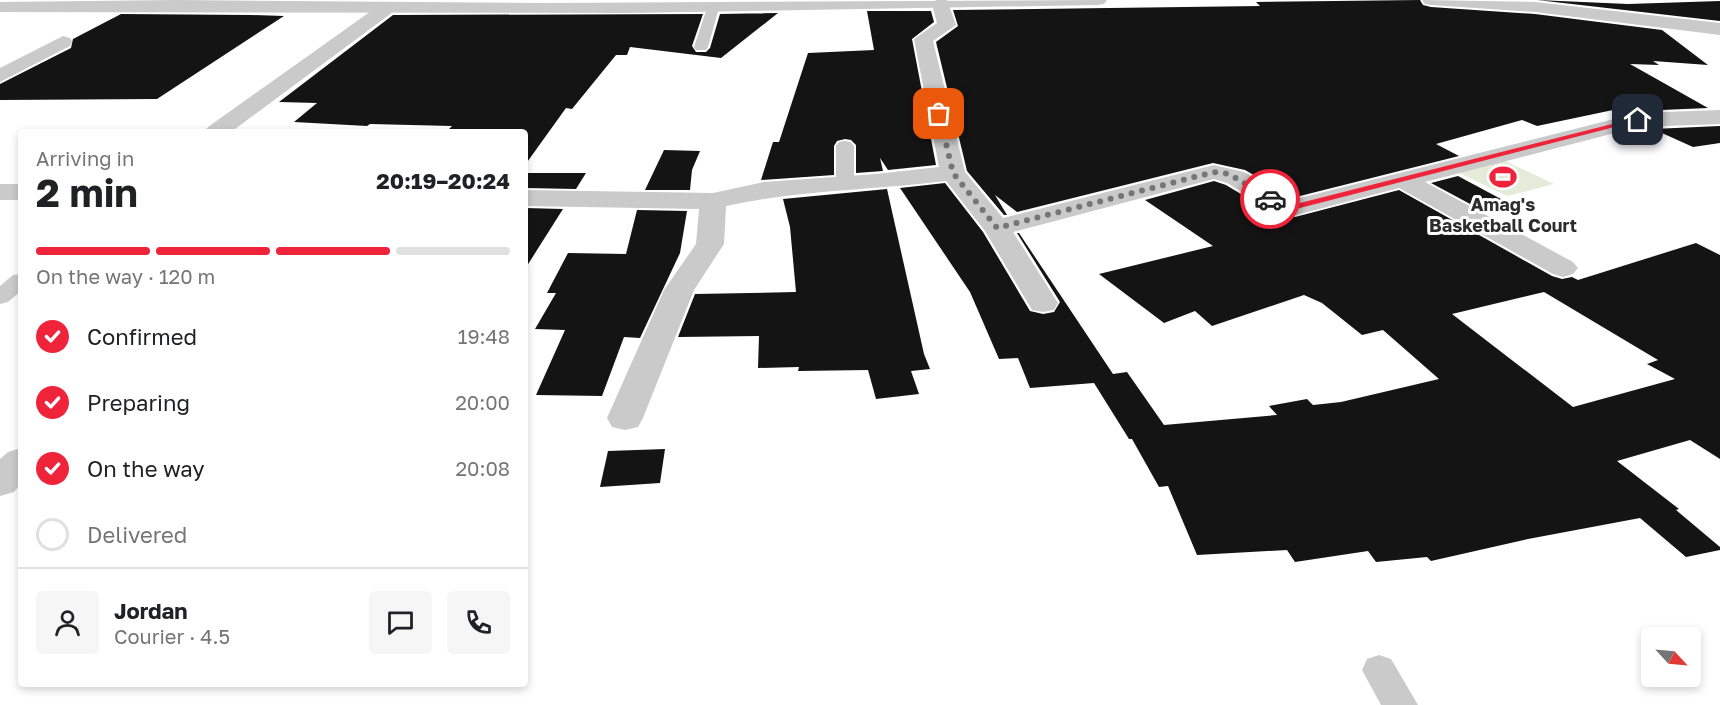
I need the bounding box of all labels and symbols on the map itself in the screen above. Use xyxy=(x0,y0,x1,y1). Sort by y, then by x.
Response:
pin xyxy=(913,88,964,139)
pin xyxy=(1612,94,1663,145)
sports icon: Amag's Basketball Court xyxy=(1488,162,1518,192)
courier xyxy=(1240,169,1300,229)
place label: Amag's Basketball Court xyxy=(1429,193,1577,236)
north arrow xyxy=(1641,627,1701,687)

